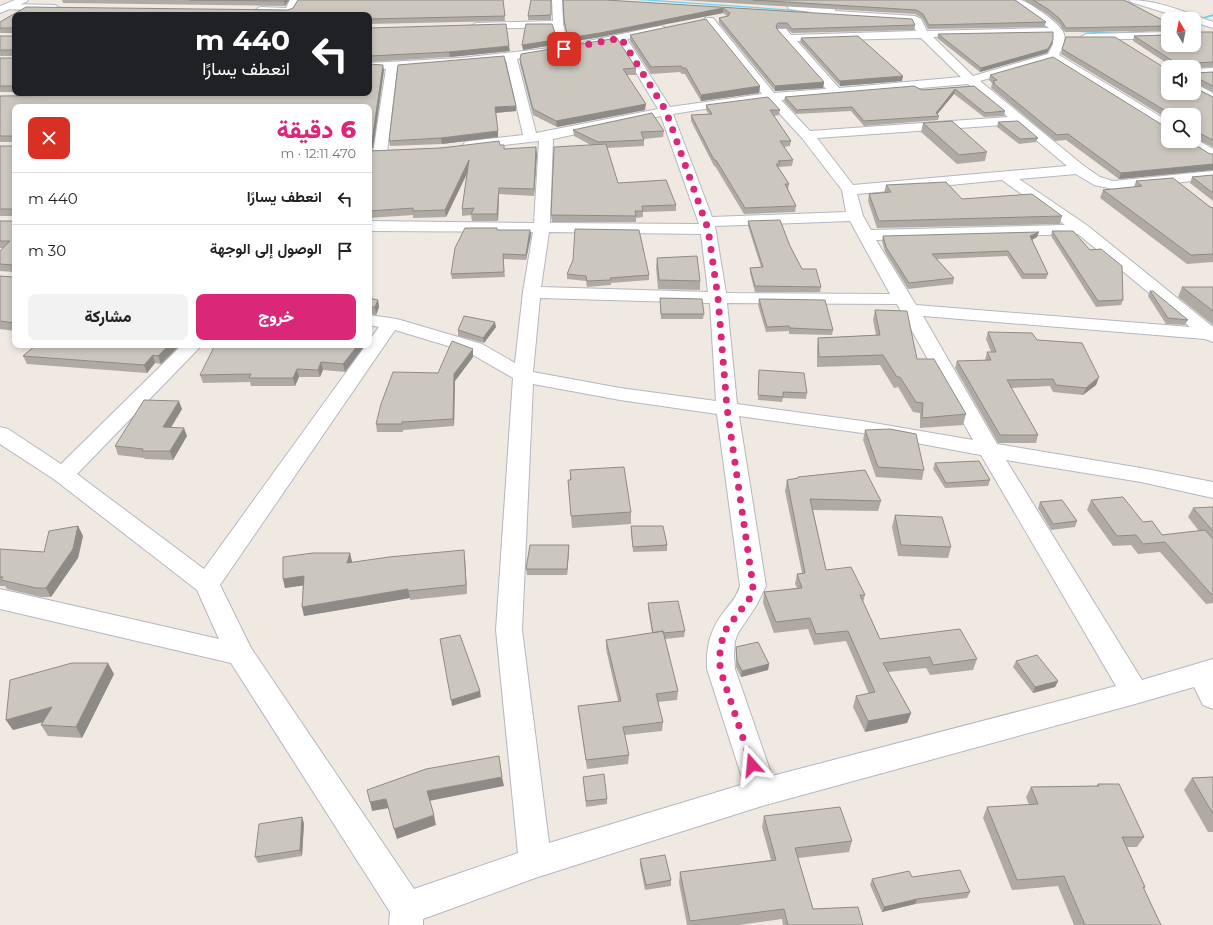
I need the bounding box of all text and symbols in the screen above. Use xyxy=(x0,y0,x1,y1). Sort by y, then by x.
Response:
north arrow xyxy=(1161,12,1201,52)
map controls xyxy=(1161,12,1201,148)
text: 440 m xyxy=(195,23,290,57)
icon: left xyxy=(304,28,356,80)
pin xyxy=(547,32,581,66)
icon: arrive xyxy=(553,38,575,60)
text: انعطف يسارًا xyxy=(202,58,290,80)
button: sound xyxy=(1161,60,1201,100)
button: search xyxy=(1161,108,1201,148)
text: 6 دقيقة xyxy=(277,115,356,144)
button: close xyxy=(28,117,70,159)
text: 470 m · 12:11 xyxy=(281,145,356,161)
text: انعطف يسارًا xyxy=(247,187,322,206)
icon: left xyxy=(334,188,356,210)
text: 440 m xyxy=(28,189,78,208)
text: الوصول إلى الوجهة xyxy=(210,239,322,258)
icon: arrive xyxy=(334,240,356,262)
text: 30 m xyxy=(28,241,66,260)
button: مشاركة xyxy=(28,294,188,340)
button: خروج xyxy=(196,294,356,340)
position arrow xyxy=(731,744,773,786)

